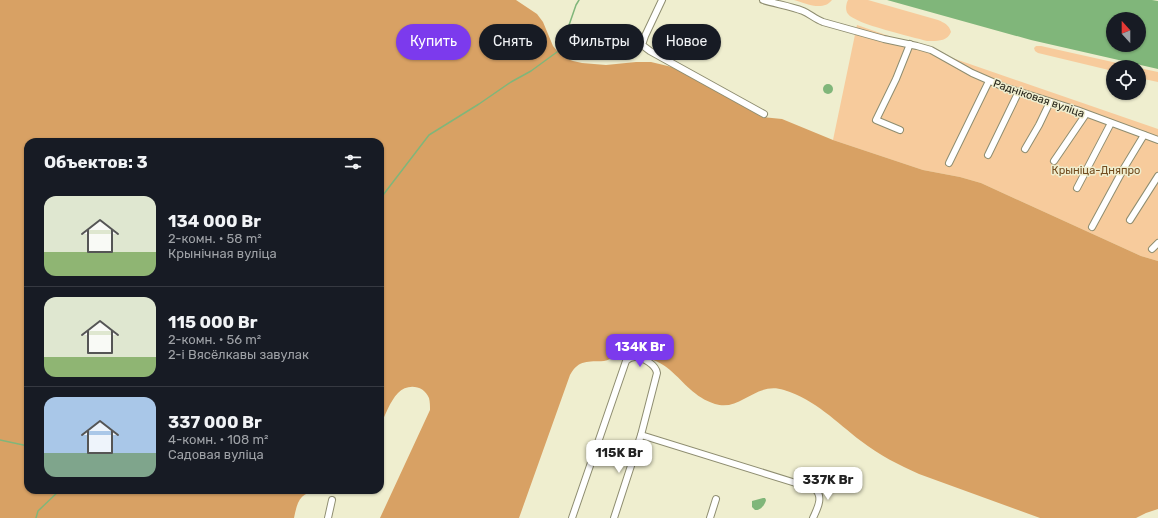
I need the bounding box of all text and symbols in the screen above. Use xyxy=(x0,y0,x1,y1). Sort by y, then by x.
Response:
north arrow xyxy=(1106,12,1146,52)
map controls xyxy=(1106,12,1146,100)
chip: Купить xyxy=(396,24,471,60)
chip: Снять xyxy=(479,24,547,60)
chip: Фильтры xyxy=(555,24,644,60)
chip: Новое xyxy=(652,24,721,60)
button: locate xyxy=(1106,60,1146,100)
street label: Радніковая вуліца xyxy=(991,77,1086,120)
icon: filters xyxy=(342,151,364,173)
text: Объектов: 3 xyxy=(44,152,148,172)
park label: Крыніца-Дняпро xyxy=(1052,164,1140,177)
text: 134 000 Br xyxy=(168,211,261,231)
icon: home xyxy=(76,212,124,260)
text: 2-комн. · 58 m² xyxy=(168,231,262,246)
text: Крынічная вуліца xyxy=(168,246,277,261)
text: 115 000 Br xyxy=(168,312,258,332)
icon: home xyxy=(76,313,124,361)
text: 2-комн. · 56 m² xyxy=(168,332,261,347)
pin: 134K Br xyxy=(603,334,677,368)
text: 134K Br xyxy=(615,339,665,354)
text: 2-і Вясёлкавы завулак xyxy=(168,347,309,362)
text: 337 000 Br xyxy=(168,412,262,432)
icon: home xyxy=(76,413,124,461)
text: 4-комн. · 108 m² xyxy=(168,432,268,447)
pin: 115K Br xyxy=(582,440,656,474)
text: 115K Br xyxy=(595,445,643,460)
text: Садовая вуліца xyxy=(168,447,264,462)
pin: 337K Br xyxy=(791,467,865,501)
text: 337K Br xyxy=(803,472,853,487)

